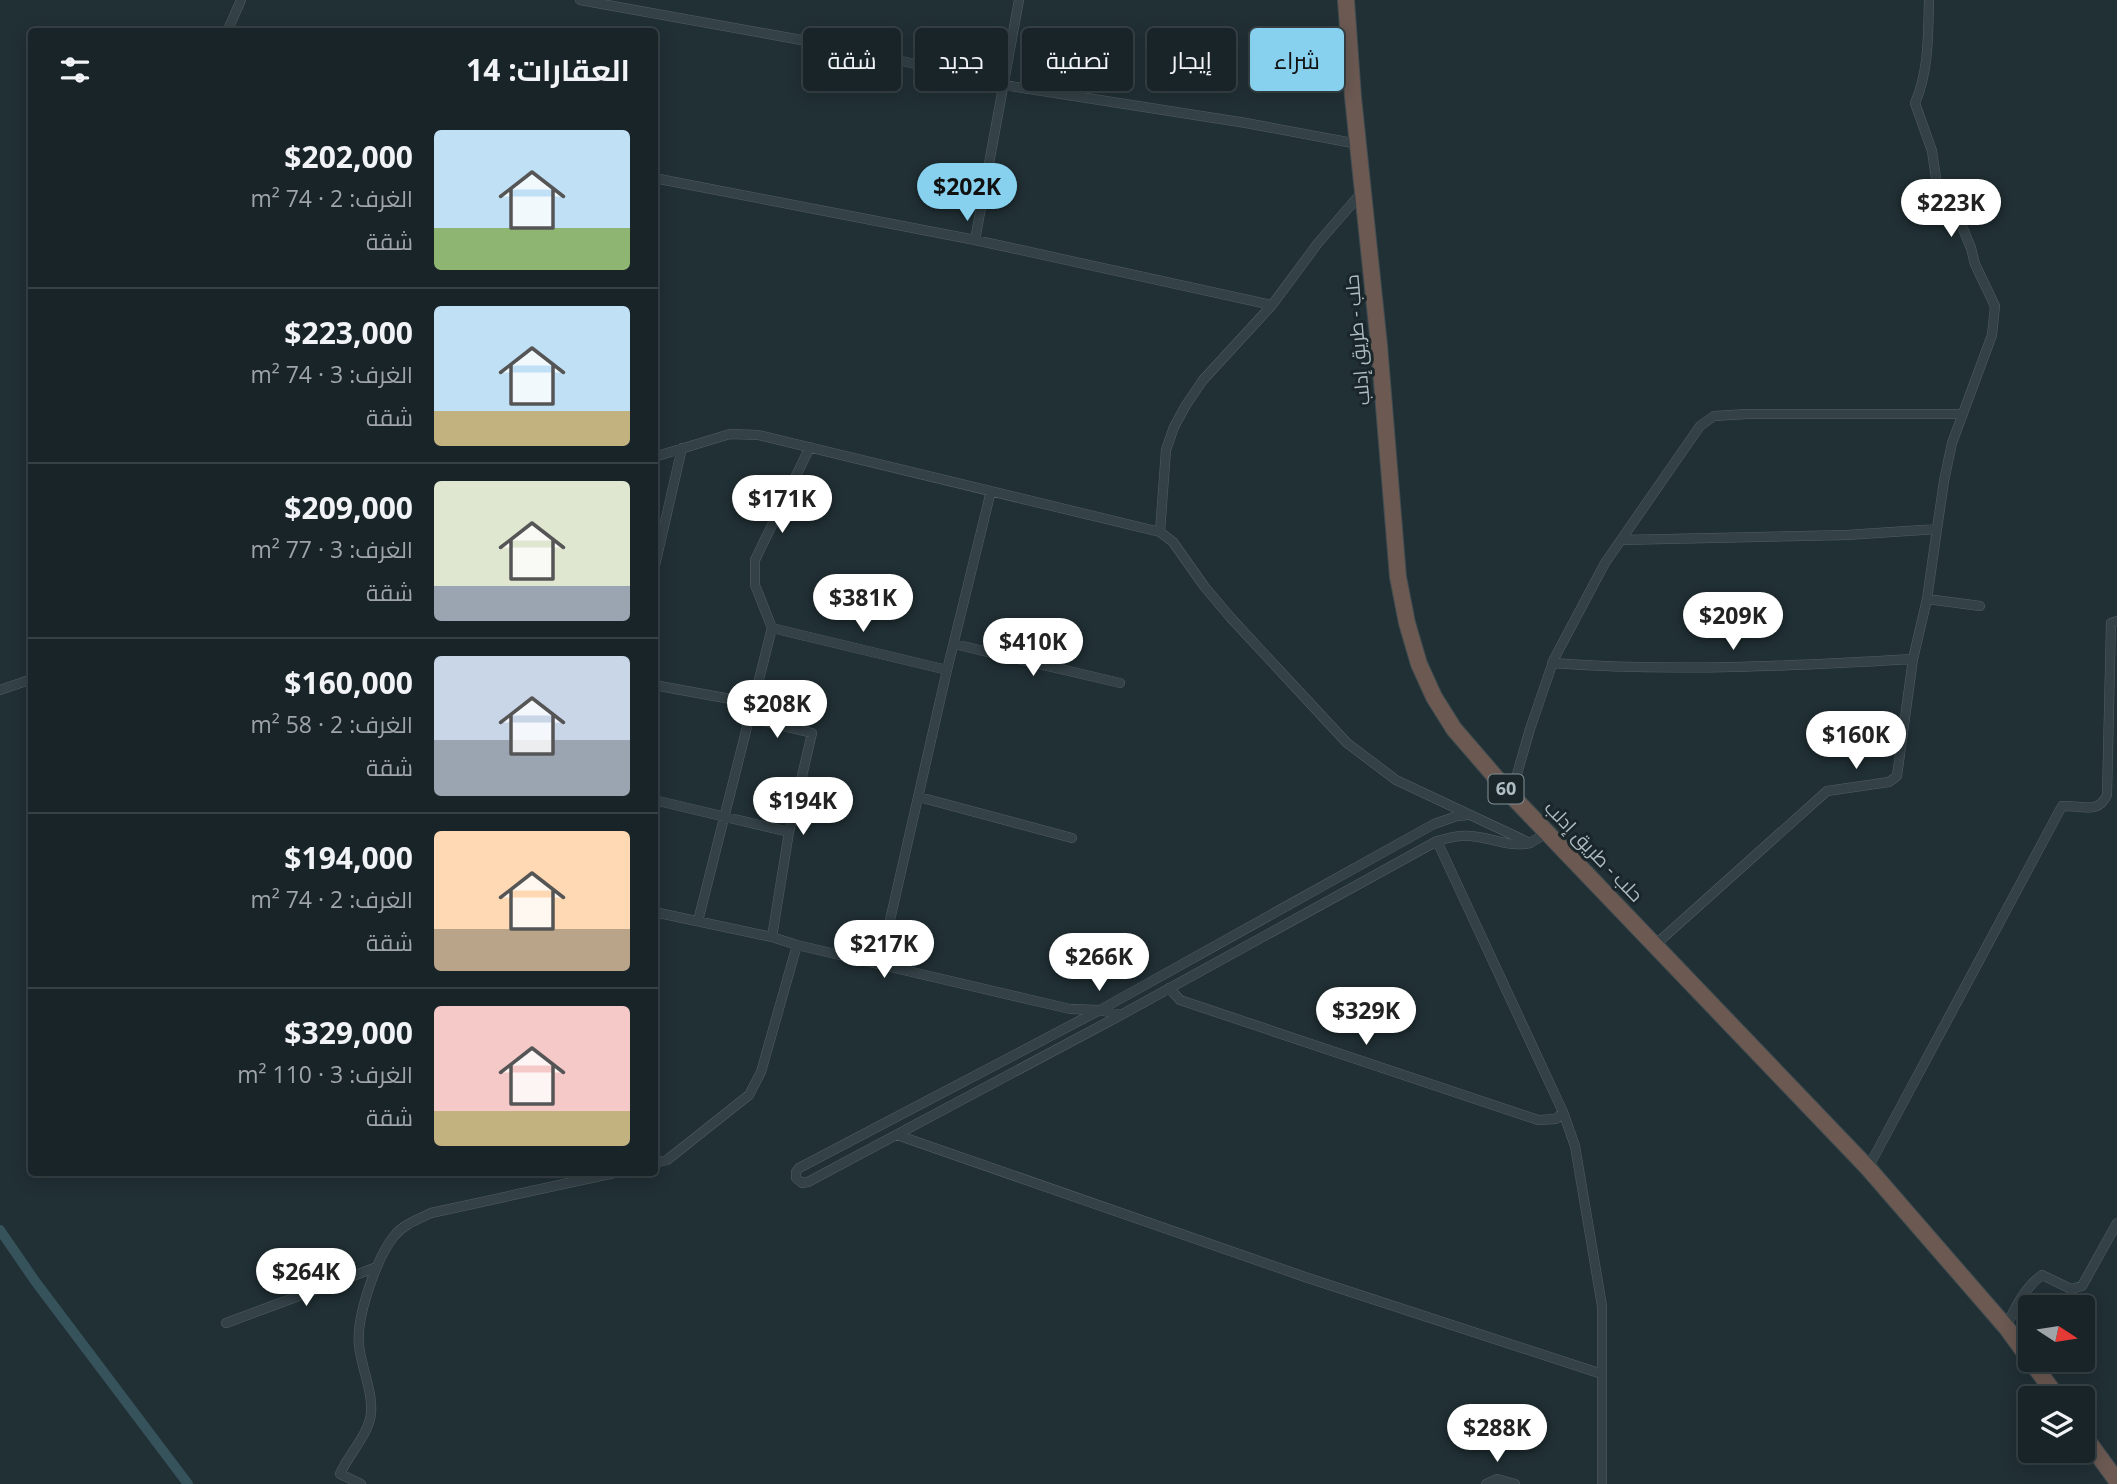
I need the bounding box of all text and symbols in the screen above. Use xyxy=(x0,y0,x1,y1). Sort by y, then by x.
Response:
chip: شقة xyxy=(803,28,901,91)
chip: جديد xyxy=(915,28,1008,91)
chip: تصفية xyxy=(1022,28,1133,91)
chip: إيجار xyxy=(1147,28,1236,91)
chip: شراء xyxy=(1250,28,1344,91)
text: العقارات: 14 xyxy=(466,49,630,90)
icon: filters xyxy=(56,51,94,89)
text: $202,000 xyxy=(284,136,413,177)
icon: home xyxy=(490,158,574,242)
pin: $202K xyxy=(918,164,1016,223)
text: $202K xyxy=(933,170,1001,202)
pin: $223K xyxy=(1902,180,2000,239)
text: الغرف: 2 · 74 m² xyxy=(250,182,413,214)
text: $223K xyxy=(1917,186,1985,218)
text: شقة xyxy=(366,225,413,257)
street label: حلب - طريق إدلب xyxy=(1338,273,1376,407)
text: $223,000 xyxy=(284,312,413,353)
icon: home xyxy=(490,334,574,418)
text: الغرف: 3 · 74 m² xyxy=(250,358,413,390)
text: شقة xyxy=(366,401,413,433)
pin: $171K xyxy=(733,476,831,535)
text: $171K xyxy=(748,482,816,514)
text: $209,000 xyxy=(284,487,413,528)
icon: home xyxy=(490,509,574,593)
text: الغرف: 3 · 77 m² xyxy=(250,533,413,565)
pin: $381K xyxy=(814,574,912,634)
text: شقة xyxy=(366,576,413,608)
text: $381K xyxy=(829,581,897,613)
pin: $209K xyxy=(1684,592,1782,652)
text: $209K xyxy=(1699,599,1767,631)
pin: $410K xyxy=(984,618,1082,678)
text: $410K xyxy=(999,625,1067,657)
text: $160,000 xyxy=(284,662,413,703)
pin: $208K xyxy=(728,680,826,740)
icon: home xyxy=(490,684,574,768)
text: $208K xyxy=(743,687,811,719)
text: الغرف: 2 · 58 m² xyxy=(250,708,413,740)
pin: $160K xyxy=(1807,712,1905,771)
text: $160K xyxy=(1822,718,1890,750)
text: شقة xyxy=(366,751,413,783)
road number: 60 xyxy=(1488,774,1524,804)
pin: $194K xyxy=(754,778,852,837)
text: $194K xyxy=(769,784,837,816)
street label: حلب - طريق إدلب xyxy=(1539,795,1649,907)
text: $194,000 xyxy=(284,837,413,878)
icon: home xyxy=(490,859,574,943)
text: الغرف: 2 · 74 m² xyxy=(250,883,413,915)
pin: $217K xyxy=(835,920,933,980)
text: شقة xyxy=(366,926,413,958)
text: $217K xyxy=(850,927,918,959)
pin: $266K xyxy=(1050,934,1148,993)
text: $266K xyxy=(1065,940,1133,972)
pin: $329K xyxy=(1317,988,1415,1047)
text: $329K xyxy=(1332,994,1400,1026)
text: $329,000 xyxy=(284,1012,413,1053)
icon: home xyxy=(490,1034,574,1118)
text: الغرف: 3 · 110 m² xyxy=(237,1058,413,1090)
text: شقة xyxy=(366,1101,413,1133)
pin: $264K xyxy=(257,1248,355,1308)
text: $264K xyxy=(272,1255,340,1287)
north arrow xyxy=(2018,1295,2095,1372)
map controls xyxy=(2018,1295,2095,1463)
button: layers xyxy=(2018,1386,2095,1463)
pin: $288K xyxy=(1448,1404,1546,1464)
text: $288K xyxy=(1463,1411,1531,1443)

